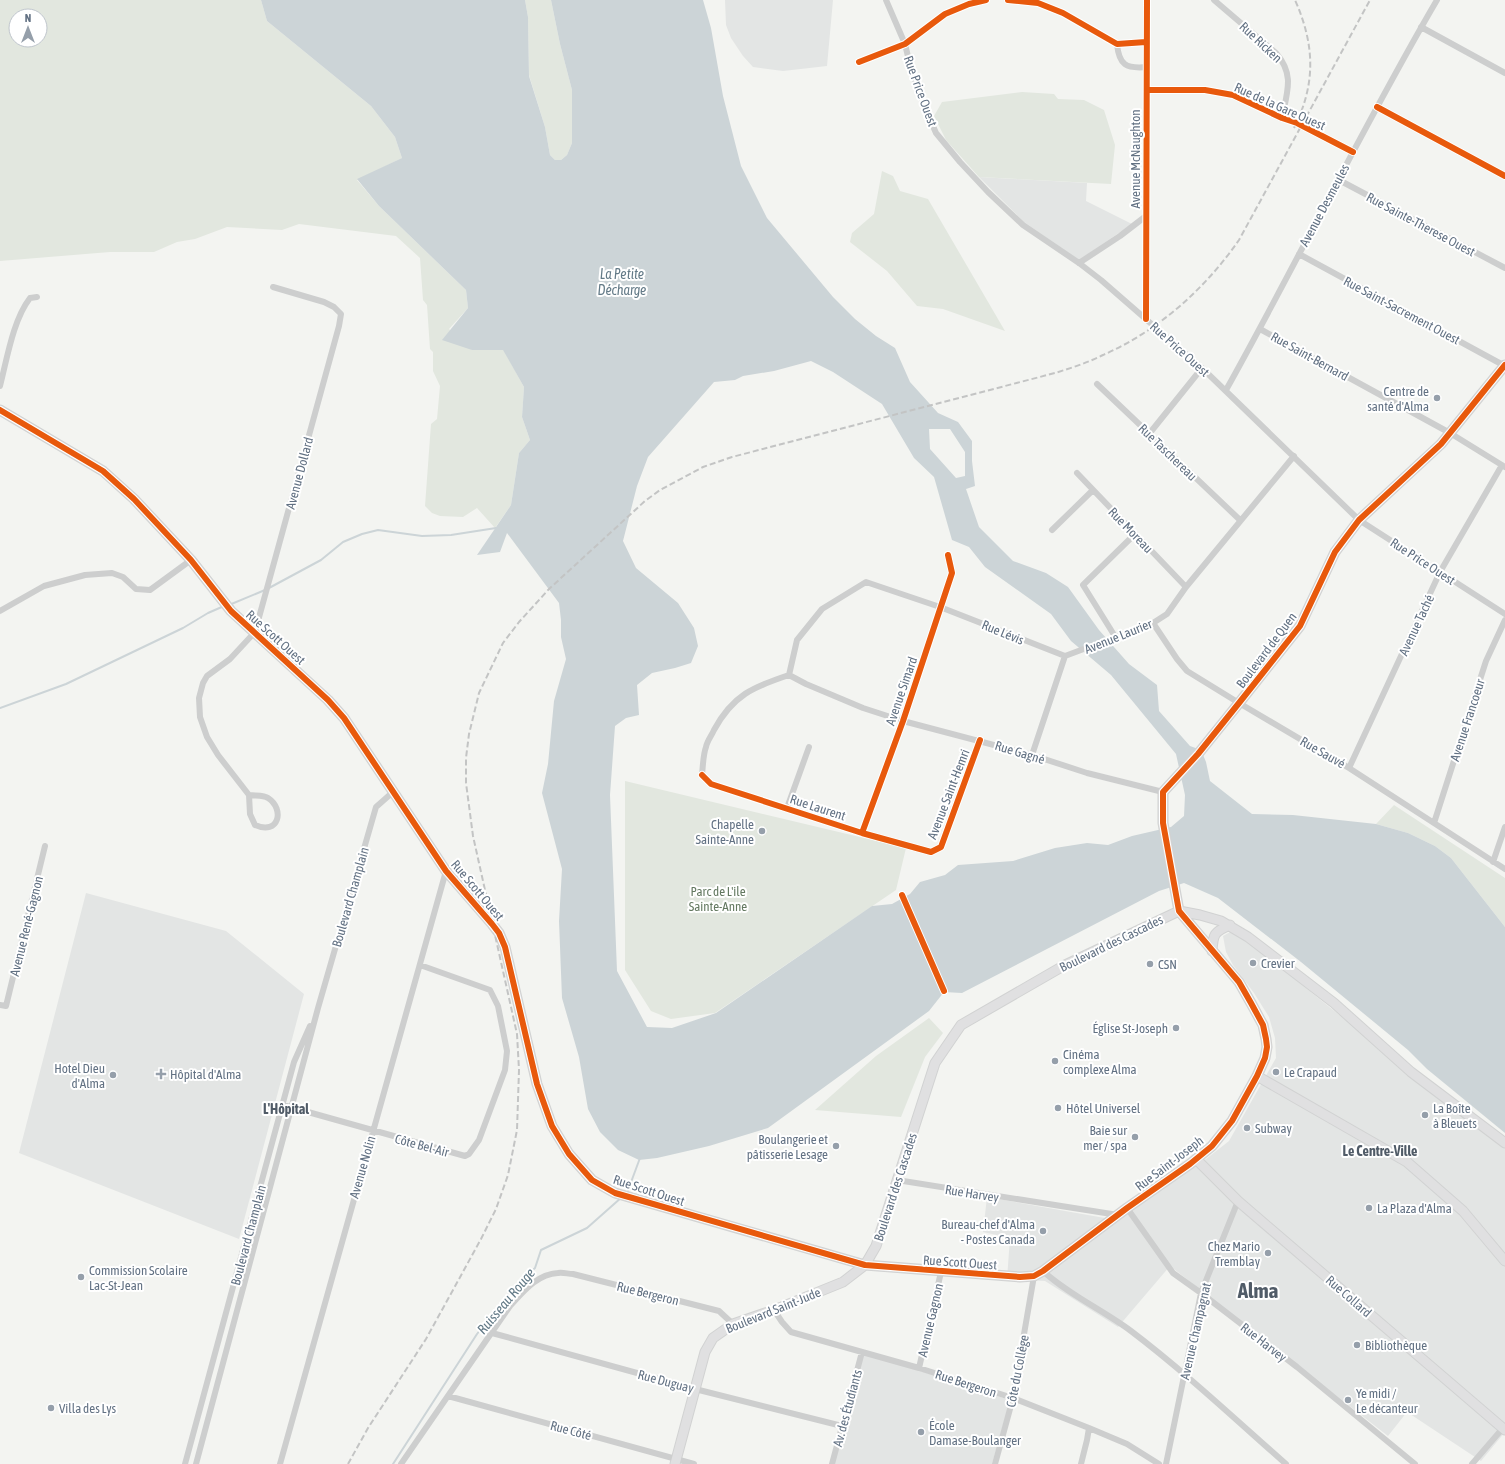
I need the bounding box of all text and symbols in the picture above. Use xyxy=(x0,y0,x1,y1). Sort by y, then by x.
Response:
north arrow xyxy=(8,8,48,48)
text: N xyxy=(25,12,31,24)
street label: Rue Ricken xyxy=(1236,19,1285,66)
street label: Rue Price Ouest xyxy=(901,54,940,129)
street label: Rue de la Gare Ouest xyxy=(1232,80,1328,133)
street label: Avenue McNaughton xyxy=(1128,109,1143,209)
street label: Avenue Desmeules xyxy=(1296,161,1353,249)
street label: Rue Sainte-Therese Ouest xyxy=(1364,189,1478,260)
water label: La Petite Décharge xyxy=(598,266,646,298)
street label: Rue Saint-Sacrement Ouest xyxy=(1341,273,1463,348)
street label: Rue Price Ouest xyxy=(1147,319,1212,380)
street label: Rue Saint-Bernard xyxy=(1268,329,1351,384)
place label: Centre de santé d'Alma xyxy=(1367,384,1429,414)
marker: Centre de santé d'Alma xyxy=(1432,393,1442,403)
street label: Rue Taschereau xyxy=(1135,421,1200,484)
street label: Avenue Dollard xyxy=(283,435,316,511)
street label: Rue Moreau xyxy=(1105,505,1156,556)
street label: Rue Price Ouest xyxy=(1388,535,1458,588)
street label: Avenue Taché xyxy=(1396,592,1437,658)
street label: Rue Scott Ouest xyxy=(243,607,308,668)
street label: Boulevard de Quen xyxy=(1233,610,1300,691)
street label: Avenue Laurier xyxy=(1082,616,1154,657)
street label: Rue Lévis xyxy=(980,617,1026,648)
street label: Avenue Simard xyxy=(883,655,920,727)
street label: Avenue Francoeur xyxy=(1447,677,1488,763)
street label: Rue Sauvé xyxy=(1298,734,1348,771)
street label: Rue Gagné xyxy=(993,738,1047,767)
street label: Avenue Saint-Hemri xyxy=(924,747,973,841)
street label: Rue Laurent xyxy=(788,791,848,824)
place label: Chapelle Sainte-Anne xyxy=(696,817,754,847)
marker: Chapelle Sainte-Anne xyxy=(757,826,767,836)
street label: Boulevard Champlain xyxy=(329,845,372,949)
street label: Rue Scott Ouest xyxy=(448,857,507,924)
street label: Avenue René-Gagnon xyxy=(7,874,46,978)
park label: Parc de L'ile Sainte-Anne xyxy=(689,884,747,914)
street label: Boulevard des Cascades xyxy=(1057,912,1166,975)
place label: Crevier xyxy=(1261,956,1295,971)
place label: CSN xyxy=(1158,957,1177,972)
marker: Crevier xyxy=(1248,958,1258,968)
marker: CSN xyxy=(1145,959,1155,969)
place label: Église St-Joseph xyxy=(1092,1021,1168,1036)
marker: Église St-Joseph xyxy=(1171,1023,1181,1033)
place label: Cinéma complexe Alma xyxy=(1063,1047,1137,1077)
marker: Cinéma complexe Alma xyxy=(1050,1056,1060,1066)
place label: Hotel Dieu d'Alma xyxy=(54,1061,105,1091)
place label: Le Crapaud xyxy=(1284,1065,1337,1080)
place label: Hôpital d'Alma xyxy=(170,1067,241,1082)
marker: Le Crapaud xyxy=(1271,1067,1281,1077)
marker: Hôpital d'Alma xyxy=(155,1068,167,1080)
marker: Hotel Dieu d'Alma xyxy=(108,1070,118,1080)
district label: L'Hôpital xyxy=(263,1101,309,1117)
place label: Hôtel Universel xyxy=(1066,1101,1141,1116)
place label: La Boîte à Bleuets xyxy=(1433,1101,1477,1131)
marker: Hôtel Universel xyxy=(1053,1103,1063,1113)
marker: La Boîte à Bleuets xyxy=(1420,1110,1430,1120)
place label: Subway xyxy=(1255,1121,1292,1136)
place label: Baie sur mer / spa xyxy=(1083,1123,1127,1153)
marker: Subway xyxy=(1242,1123,1252,1133)
street label: Côte Bel-Air xyxy=(393,1131,451,1160)
street label: Boulevard des Cascades xyxy=(871,1131,920,1243)
place label: Boulangerie et pâtisserie Lesage xyxy=(747,1132,828,1162)
marker: Baie sur mer / spa xyxy=(1130,1132,1140,1142)
street label: Rue Saint-Joseph xyxy=(1132,1133,1206,1194)
street label: Avenue Nolin xyxy=(346,1134,379,1200)
marker: Boulangerie et pâtisserie Lesage xyxy=(831,1141,841,1151)
district label: Le Centre-Ville xyxy=(1343,1143,1417,1159)
street label: Rue Scott Ouest xyxy=(611,1172,687,1209)
street label: Rue Harvey xyxy=(944,1182,1001,1205)
street label: Boulevard Champlain xyxy=(228,1183,269,1287)
place label: La Plaza d'Alma xyxy=(1377,1201,1452,1216)
marker: La Plaza d'Alma xyxy=(1364,1203,1374,1213)
place label: Bureau-chef d'Alma - Postes Canada xyxy=(941,1217,1035,1247)
marker: Bureau-chef d'Alma - Postes Canada xyxy=(1038,1226,1048,1236)
place label: Chez Mario Tremblay xyxy=(1208,1239,1261,1269)
marker: Chez Mario Tremblay xyxy=(1263,1248,1273,1258)
street label: Rue Scott Ouest xyxy=(922,1252,998,1273)
place label: Commission Scolaire Lac-St-Jean xyxy=(89,1263,188,1293)
water label: Ruisseau Rouge xyxy=(474,1265,538,1337)
marker: Commission Scolaire Lac-St-Jean xyxy=(76,1272,86,1282)
street label: Rue Collard xyxy=(1323,1273,1374,1320)
district label: Alma xyxy=(1237,1278,1279,1302)
street label: Rue Bergeron xyxy=(615,1279,680,1308)
street label: Avenue Champagnat xyxy=(1177,1281,1214,1381)
street label: Avenue Gagnon xyxy=(915,1282,946,1358)
street label: Boulevard Saint-Jude xyxy=(724,1285,823,1336)
street label: Rue Harvey xyxy=(1238,1320,1290,1365)
street label: Côte du Collège xyxy=(1003,1334,1032,1409)
place label: Bibliothèque xyxy=(1365,1338,1427,1353)
marker: Bibliothèque xyxy=(1352,1340,1362,1350)
street label: Rue Duguay xyxy=(636,1367,696,1396)
street label: Rue Bergeron xyxy=(933,1367,998,1400)
street label: Av. des Étudiants xyxy=(830,1368,865,1448)
place label: Ye midi / Le décanteur xyxy=(1356,1386,1418,1416)
marker: Ye midi / Le décanteur xyxy=(1343,1395,1353,1405)
place label: Villa des Lys xyxy=(59,1401,117,1416)
marker: Villa des Lys xyxy=(46,1403,56,1413)
street label: Rue Côté xyxy=(549,1418,593,1443)
place label: École Damase-Boulanger xyxy=(929,1418,1021,1448)
marker: École Damase-Boulanger xyxy=(916,1427,926,1437)

